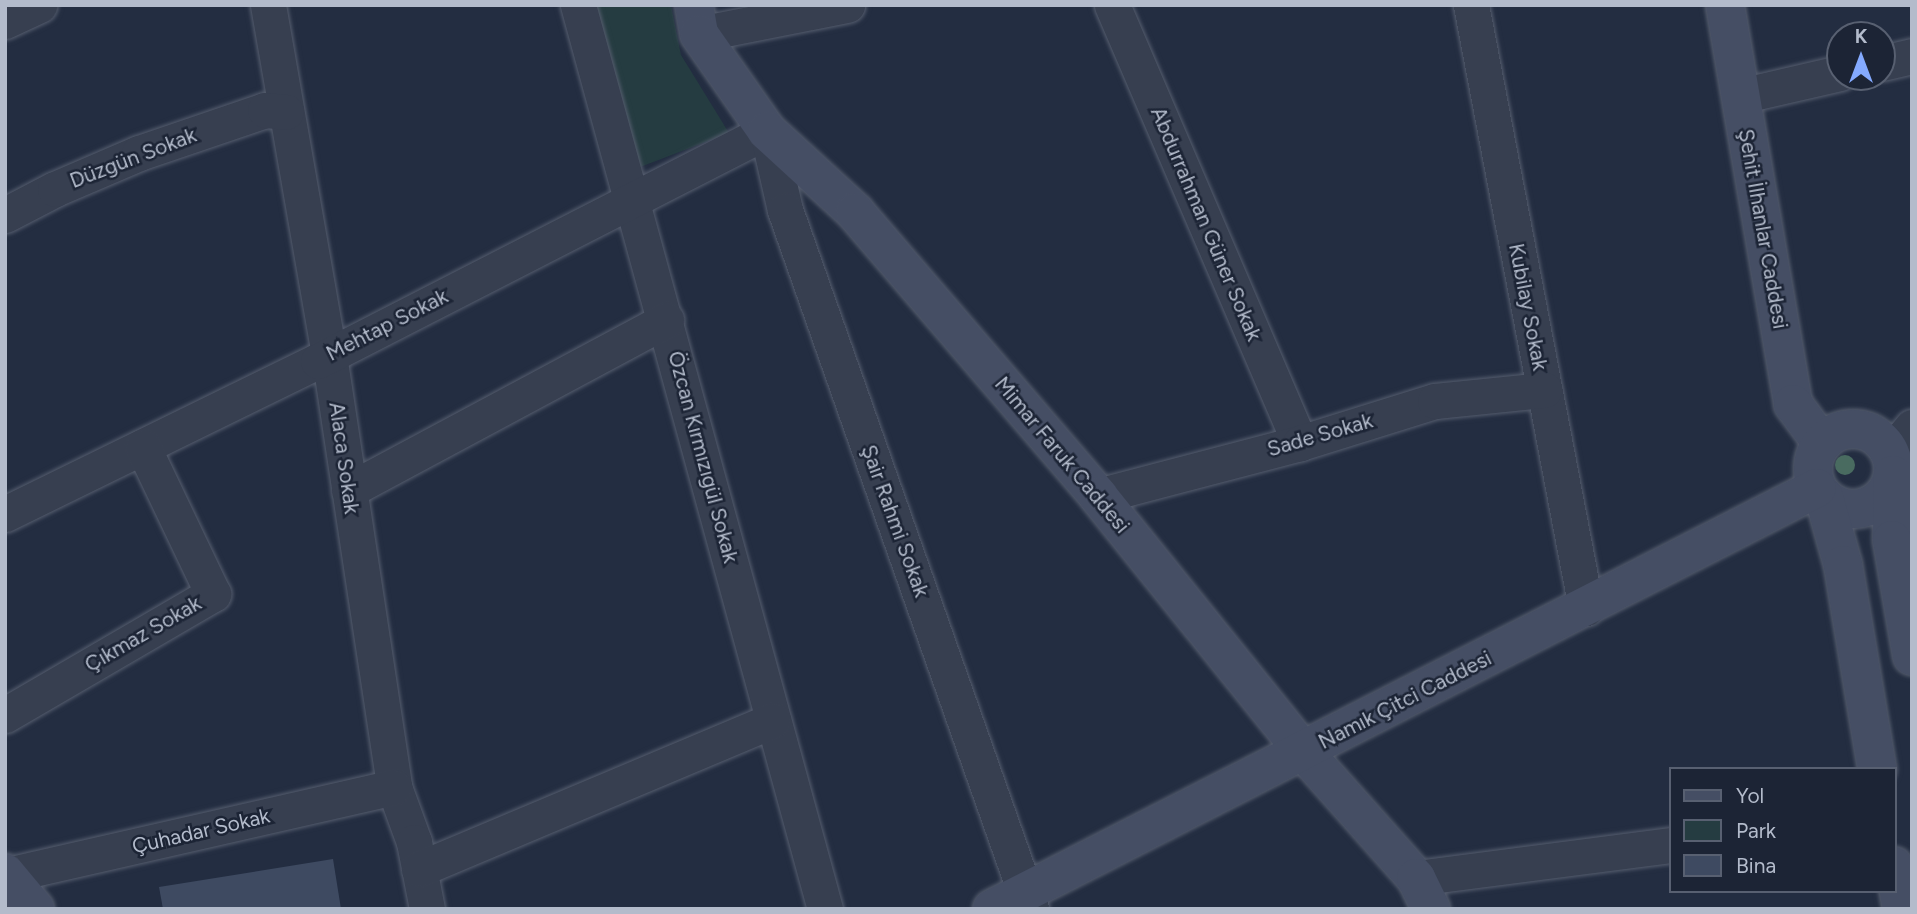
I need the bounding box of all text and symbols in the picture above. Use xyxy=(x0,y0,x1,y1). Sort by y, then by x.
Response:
north arrow xyxy=(1826,21,1896,91)
text: K xyxy=(1855,25,1867,48)
street label: Abdurrahman Güner Sokak xyxy=(1145,103,1267,345)
street label: Düzgün Sokak xyxy=(66,122,200,194)
street label: Şehit İlhanlar Caddesi xyxy=(1733,127,1793,331)
street label: Kubilay Sokak xyxy=(1503,241,1553,373)
street label: Mehtap Sokak xyxy=(322,284,452,366)
street label: Özcan Kırmızıgül Sokak xyxy=(663,348,743,566)
street label: Mimar Faruk Caddesi xyxy=(989,372,1135,538)
street label: Alaca Sokak xyxy=(324,400,364,516)
street label: Sade Sokak xyxy=(1264,408,1376,462)
street label: Şair Rahmi Sokak xyxy=(856,441,934,601)
street label: Çıkmaz Sokak xyxy=(80,591,206,677)
street label: Namık Çitci Caddesi xyxy=(1314,645,1496,755)
legend xyxy=(1668,767,1896,893)
text: Yol xyxy=(1736,783,1764,808)
street label: Çuhadar Sokak xyxy=(130,803,272,859)
text: Park xyxy=(1736,818,1776,843)
text: Bina xyxy=(1736,853,1776,878)

